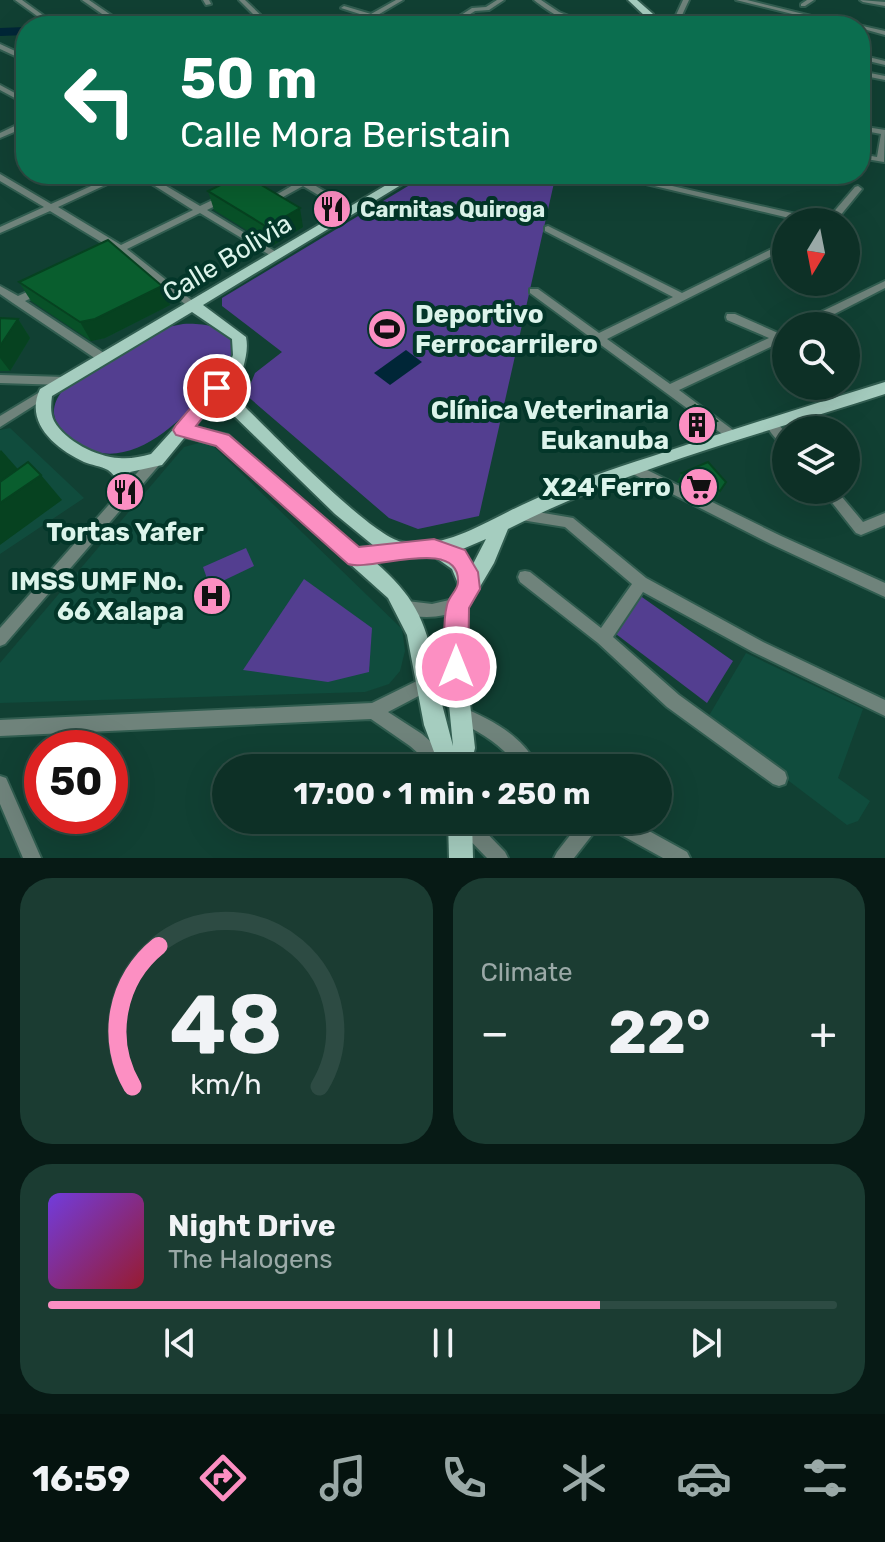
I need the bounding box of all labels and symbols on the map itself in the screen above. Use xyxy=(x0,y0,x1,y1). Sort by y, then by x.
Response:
restaurant icon: Carnitas Quiroga xyxy=(311,188,353,230)
place label: Carnitas Quiroga xyxy=(360,196,545,223)
street label: Calle Bolivia xyxy=(157,208,297,309)
north arrow xyxy=(772,208,860,296)
place label: Deportivo Ferrocarrilero xyxy=(415,299,598,360)
sports icon: Deportivo Ferrocarrilero xyxy=(366,308,408,350)
pin xyxy=(183,354,251,422)
place label: Clínica Veterinaria Eukanuba xyxy=(431,395,669,456)
building icon: Clínica Veterinaria Eukanuba xyxy=(676,404,718,446)
supermarket icon: X24 Ferro xyxy=(678,466,720,508)
restaurant icon: Tortas Yafer xyxy=(104,471,146,513)
place label: X24 Ferro xyxy=(542,472,671,503)
place label: Tortas Yafer xyxy=(46,517,204,548)
place label: IMSS UMF No. 66 Xalapa xyxy=(11,566,184,627)
hospital icon: IMSS UMF No. 66 Xalapa xyxy=(191,575,233,617)
position arrow xyxy=(414,625,498,709)
speed limit sign: 50 xyxy=(24,730,128,834)

